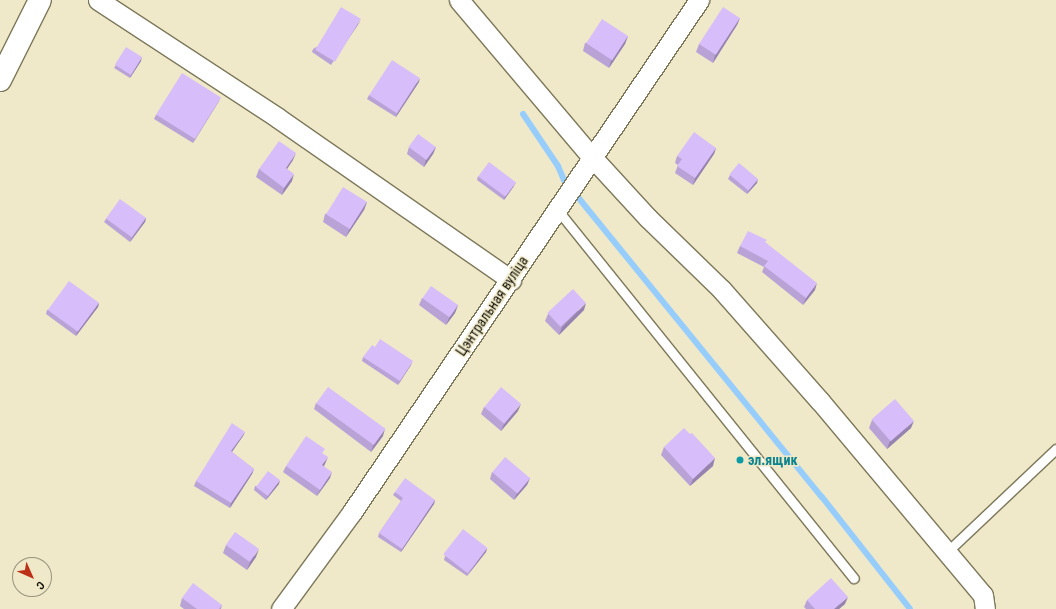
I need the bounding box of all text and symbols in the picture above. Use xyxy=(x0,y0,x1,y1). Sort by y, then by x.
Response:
street label: Цэнтральная вуліца xyxy=(452,253,532,359)
place label: эл.ящик xyxy=(748,452,797,468)
marker: эл.ящик xyxy=(735,455,745,465)
north arrow xyxy=(12,557,52,597)
text: С xyxy=(33,578,47,592)

